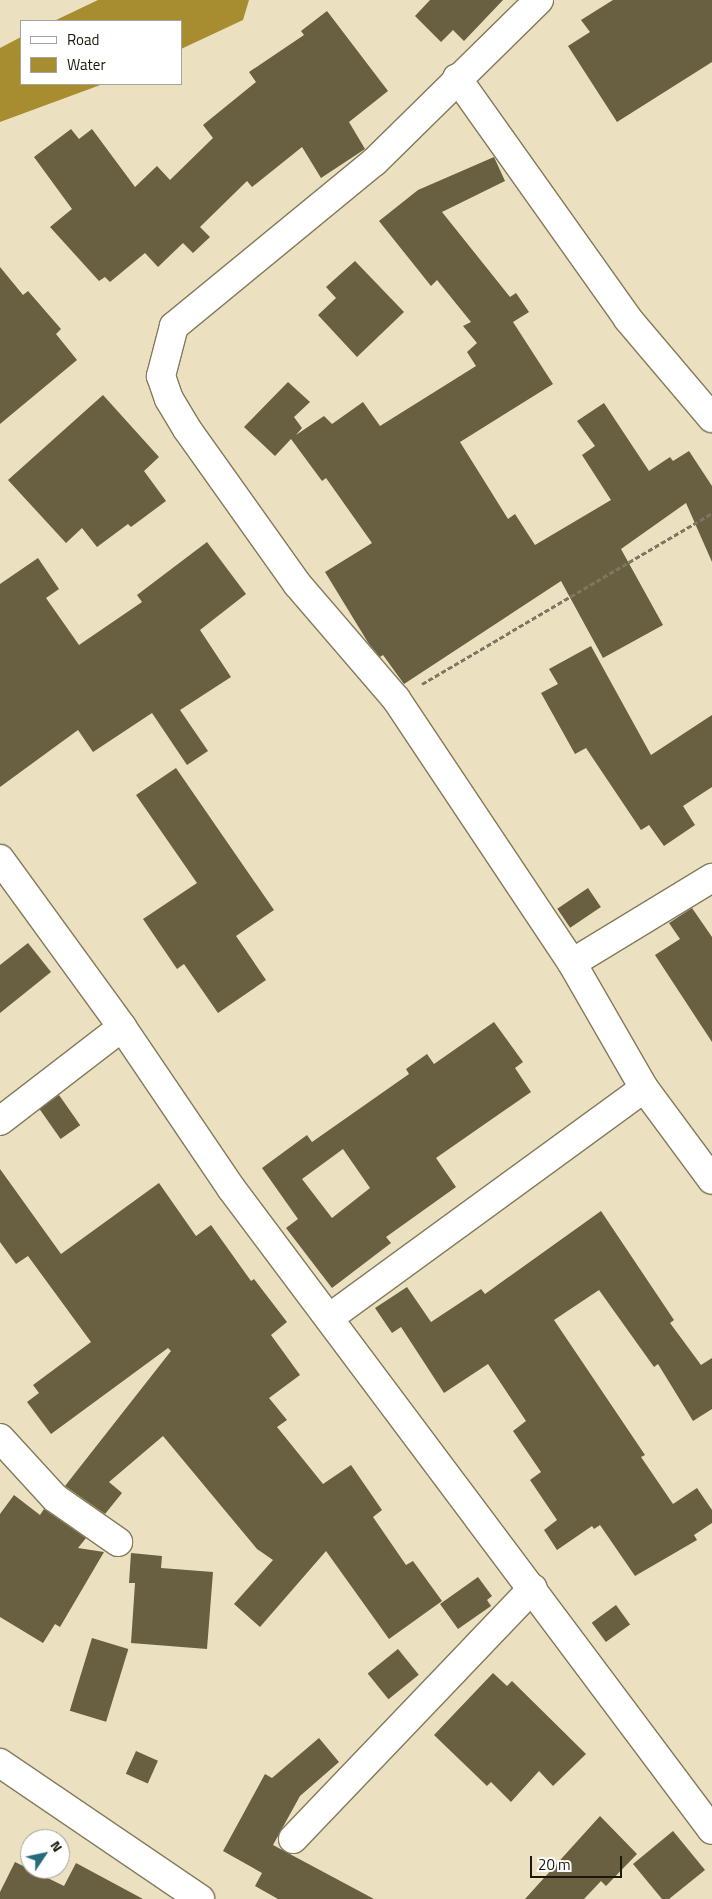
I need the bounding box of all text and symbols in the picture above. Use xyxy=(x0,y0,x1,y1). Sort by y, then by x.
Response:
legend xyxy=(20,20,182,85)
text: Road xyxy=(67,28,99,51)
text: Water xyxy=(67,53,106,76)
north arrow xyxy=(20,1829,70,1879)
text: N xyxy=(46,1836,68,1856)
scale bar xyxy=(532,1846,624,1878)
text: 20 m xyxy=(538,1853,571,1876)

